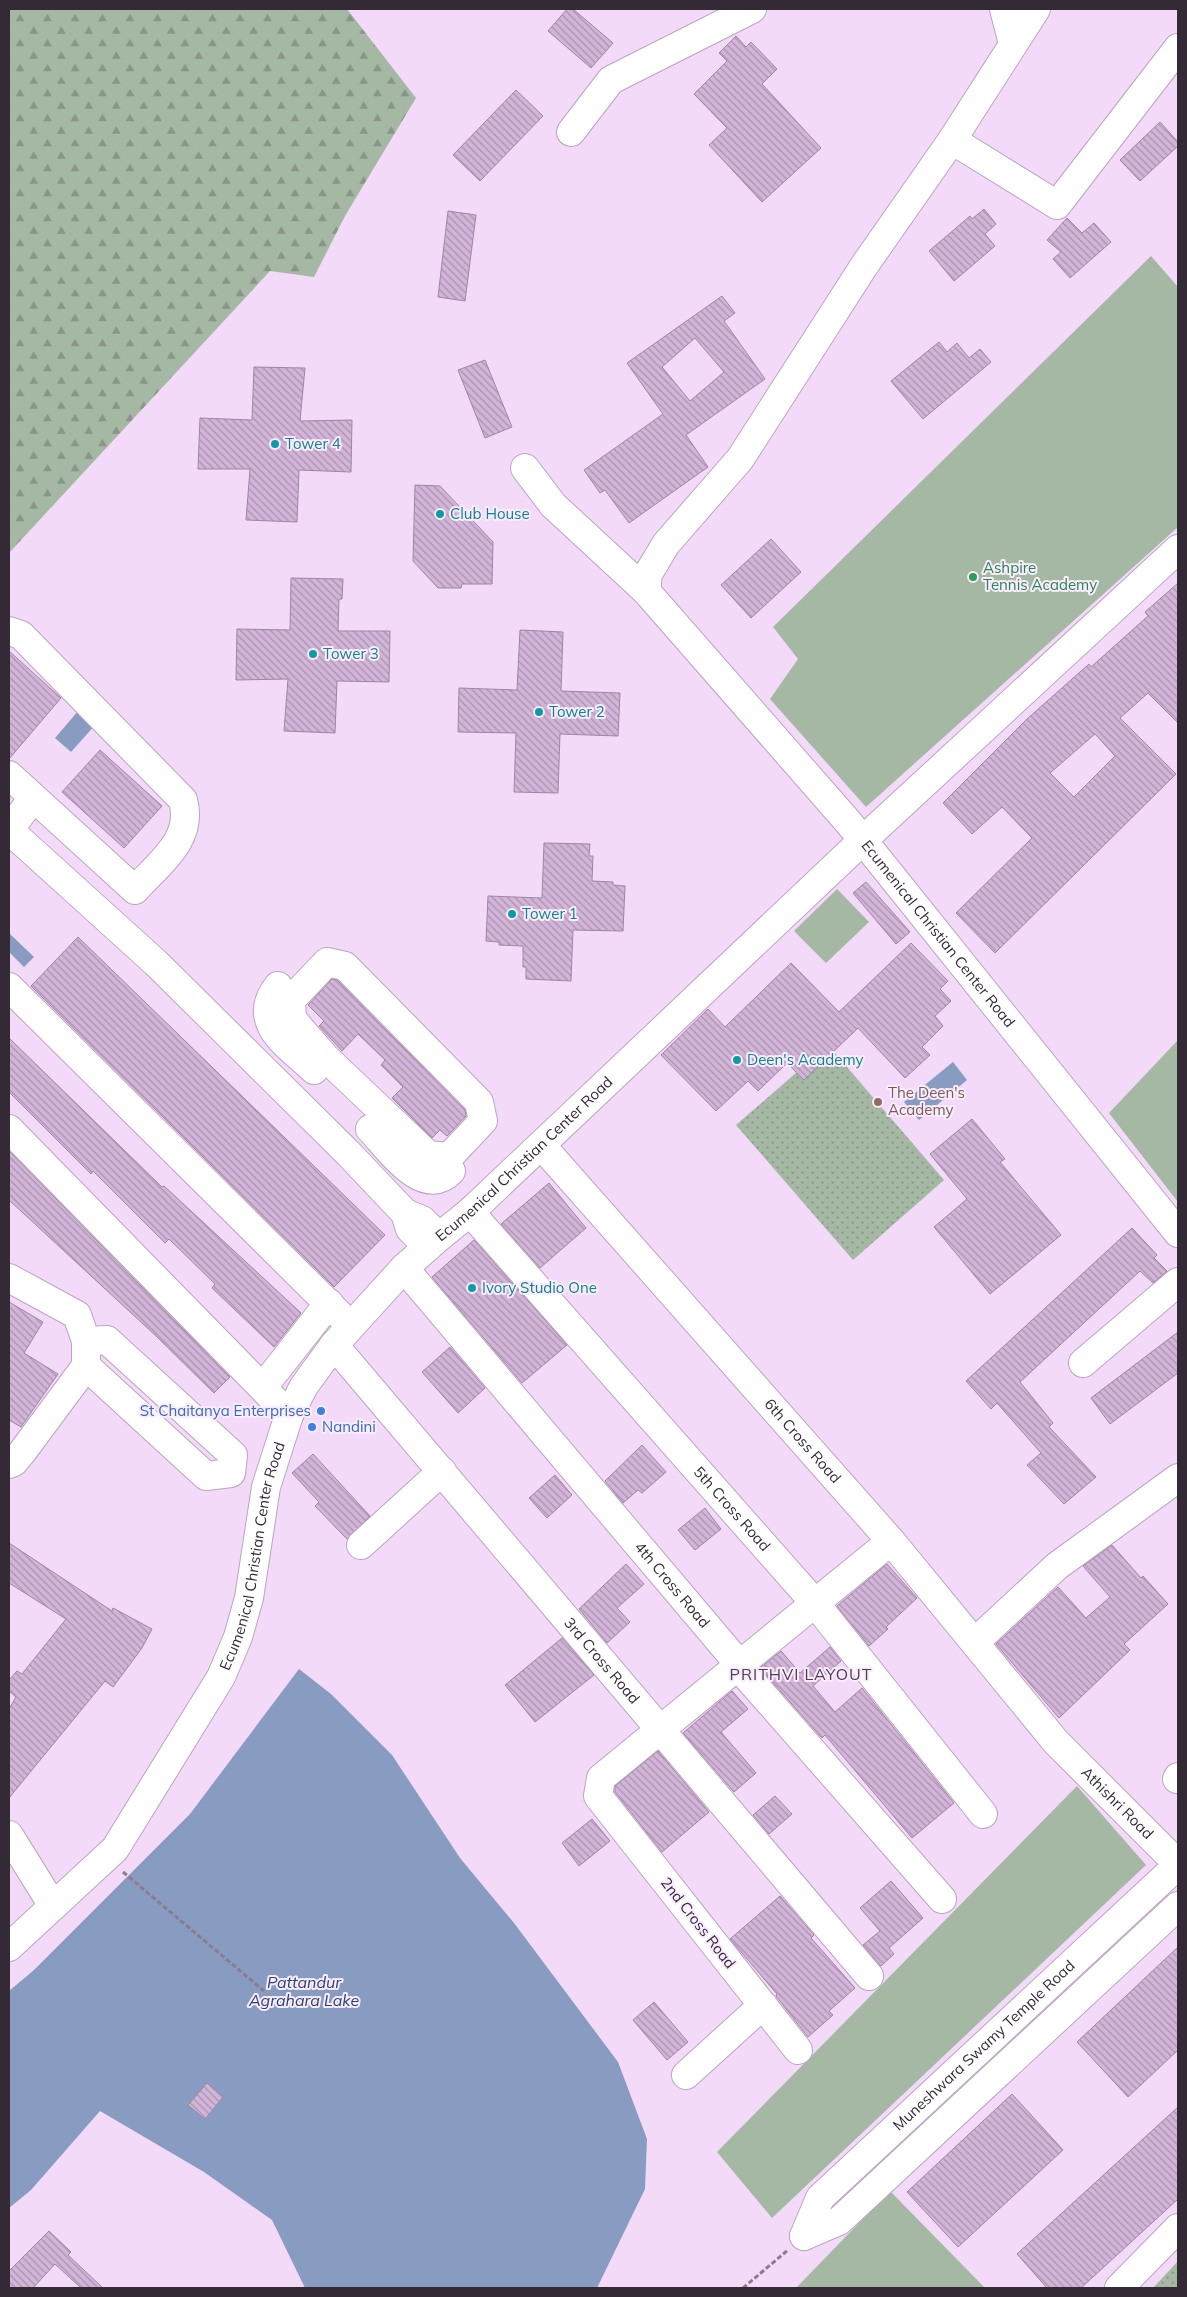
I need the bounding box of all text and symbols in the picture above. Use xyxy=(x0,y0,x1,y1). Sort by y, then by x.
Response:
place label: Tower 4 xyxy=(285,434,341,453)
marker: Tower 4 xyxy=(269,438,281,450)
place label: Club House xyxy=(450,504,530,523)
marker: Club House xyxy=(434,508,446,520)
place label: Ashpire Tennis Academy xyxy=(983,558,1097,594)
marker: Ashpire Tennis Academy xyxy=(967,571,979,583)
place label: Tower 3 xyxy=(323,644,379,663)
marker: Tower 3 xyxy=(307,648,319,660)
place label: Tower 2 xyxy=(549,702,605,721)
marker: Tower 2 xyxy=(533,706,545,718)
street label: Ecumenical Christian Center Road xyxy=(858,836,1019,1031)
place label: Tower 1 xyxy=(522,904,578,923)
marker: Tower 1 xyxy=(506,908,518,920)
place label: Deen's Academy xyxy=(747,1050,864,1069)
marker: Deen's Academy xyxy=(731,1054,743,1066)
street label: Ecumenical Christian Center Road xyxy=(431,1072,616,1245)
place label: The Deen's Academy xyxy=(888,1083,965,1119)
marker: The Deen's Academy xyxy=(872,1096,884,1108)
place label: Ivory Studio One xyxy=(482,1278,597,1297)
marker: Ivory Studio One xyxy=(466,1282,478,1294)
street label: 6th Cross Road xyxy=(760,1394,845,1487)
place label: St Chaitanya Enterprises xyxy=(140,1401,311,1420)
marker: St Chaitanya Enterprises xyxy=(315,1405,327,1417)
place label: Nandini xyxy=(322,1417,376,1436)
marker: Nandini xyxy=(306,1421,318,1433)
street label: Ecumenical Christian Center Road xyxy=(215,1439,289,1673)
street label: 5th Cross Road xyxy=(690,1462,775,1555)
street label: 4th Cross Road xyxy=(631,1538,714,1631)
street label: 3rd Cross Road xyxy=(560,1613,644,1707)
district label: PRITHVI LAYOUT xyxy=(730,1664,872,1684)
street label: Athishri Road xyxy=(1077,1763,1158,1843)
street label: 2nd Cross Road xyxy=(657,1873,740,1972)
street label: Muneshwara Swamy Temple Road xyxy=(889,1956,1079,2135)
water label: Pattandur Agrahara Lake xyxy=(248,1972,359,2010)

